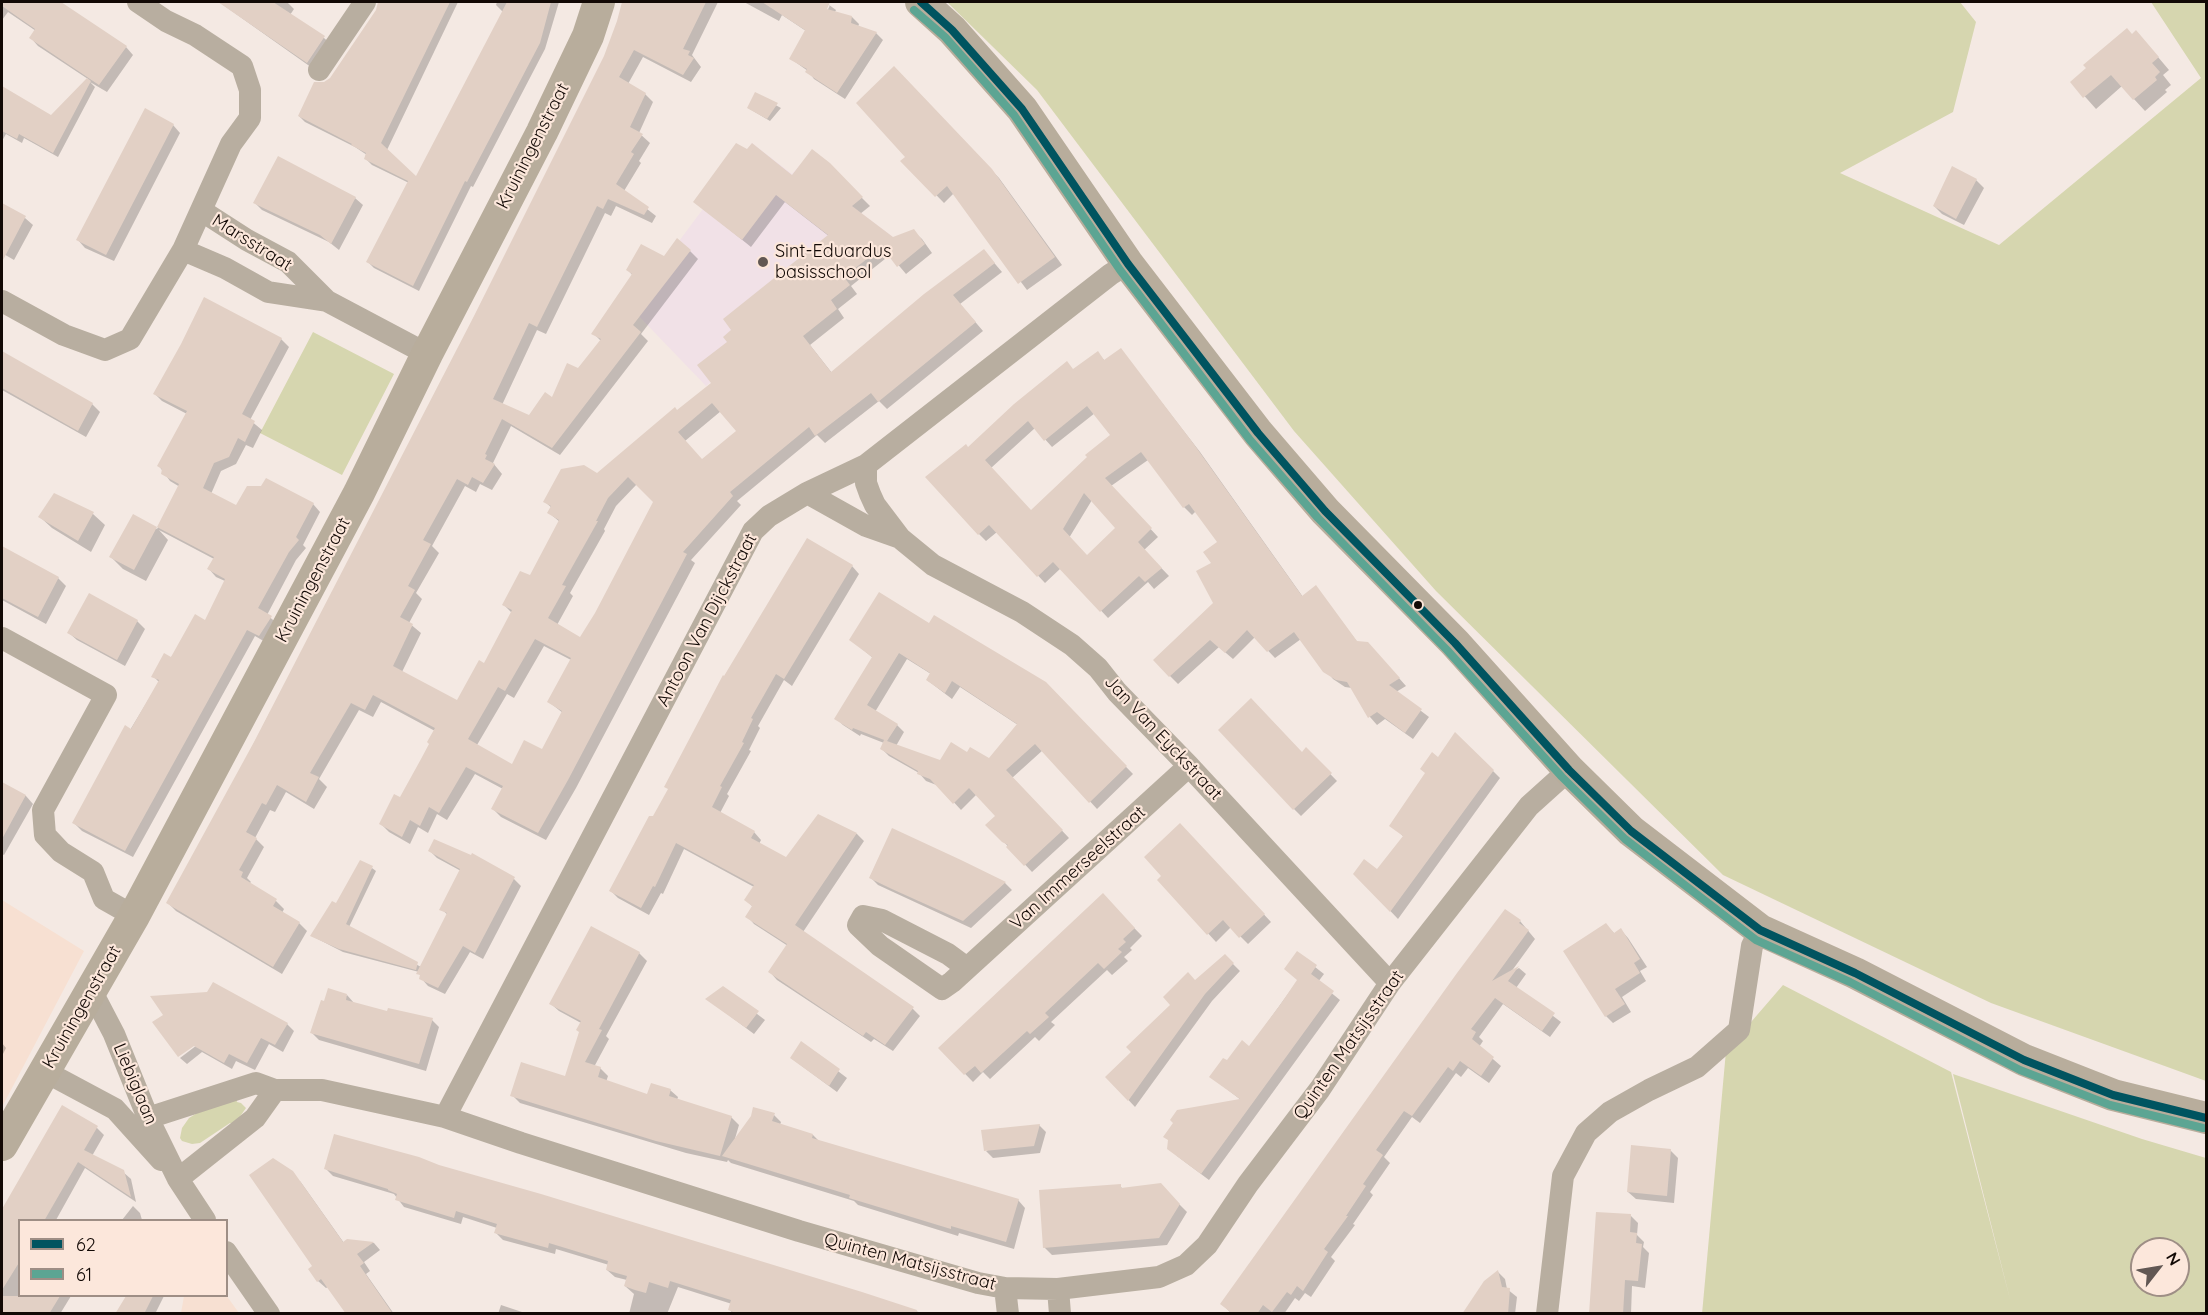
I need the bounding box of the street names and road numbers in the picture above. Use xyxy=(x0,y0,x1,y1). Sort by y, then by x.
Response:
street label: Kruiningenstraat xyxy=(492,79,574,213)
street label: Marsstraat xyxy=(208,210,296,276)
street label: Kruiningenstraat xyxy=(271,514,355,646)
street label: Antoon Van Dijckstraat xyxy=(652,530,762,710)
street label: Jan Van Eyckstraat xyxy=(1100,671,1226,805)
street label: Van Immerseelstraat xyxy=(1006,802,1150,934)
street label: Kruiningenstraat xyxy=(38,942,126,1072)
street label: Quinten Matsijsstraat xyxy=(1289,966,1409,1124)
street label: Liebiglaan xyxy=(108,1040,162,1128)
street label: Quinten Matsijsstraat xyxy=(822,1229,998,1295)

